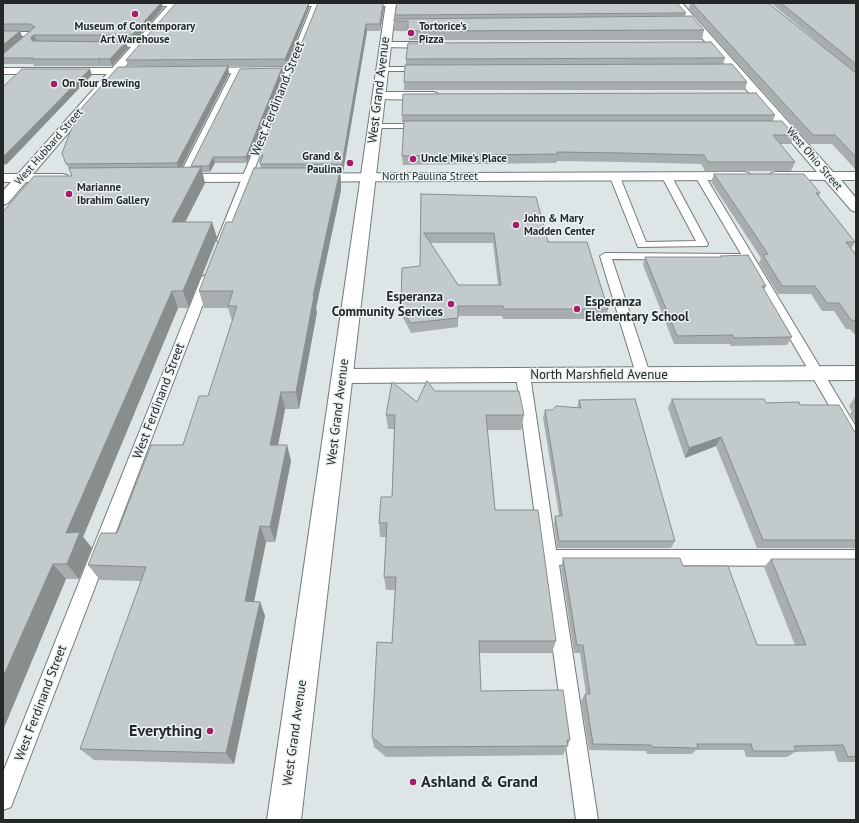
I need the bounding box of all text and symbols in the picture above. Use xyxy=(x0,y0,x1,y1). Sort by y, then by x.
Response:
marker: Museum of Contemporary Art Warehouse xyxy=(130,9,140,19)
place label: Museum of Contemporary Art Warehouse xyxy=(75,20,195,46)
place label: Tortorice's Pizza xyxy=(419,20,467,46)
marker: Tortorice's Pizza xyxy=(406,28,416,38)
street label: West Grand Avenue xyxy=(365,36,393,144)
street label: West Ferdinand Street xyxy=(248,39,308,159)
place label: On Tour Brewing xyxy=(62,77,140,91)
marker: On Tour Brewing xyxy=(49,79,59,89)
street label: West Hubbard Street xyxy=(12,106,86,188)
street label: West Ohio Street xyxy=(783,125,845,193)
place label: Grand & Paulina xyxy=(302,150,342,176)
place label: Uncle Mike's Place xyxy=(421,152,507,166)
marker: Uncle Mike's Place xyxy=(408,154,418,164)
marker: Grand & Paulina xyxy=(345,158,355,168)
street label: North Paulina Street xyxy=(382,170,478,184)
place label: Marianne Ibrahim Gallery xyxy=(77,181,149,207)
marker: Marianne Ibrahim Gallery xyxy=(64,189,74,199)
place label: John & Mary Madden Center xyxy=(524,212,595,238)
marker: John & Mary Madden Center xyxy=(511,220,521,230)
place label: Esperanza Community Services xyxy=(332,289,443,320)
place label: Esperanza Elementary School xyxy=(585,294,689,325)
marker: Esperanza Community Services xyxy=(446,299,456,309)
marker: Esperanza Elementary School xyxy=(572,304,582,314)
street label: West Ferdinand Street xyxy=(130,341,188,461)
street label: West Grand Avenue xyxy=(324,358,352,466)
street label: North Marshfield Avenue xyxy=(530,367,668,383)
street label: West Ferdinand Street xyxy=(12,643,70,763)
street label: West Grand Avenue xyxy=(280,679,310,787)
place label: Everything xyxy=(129,721,202,741)
marker: Everything xyxy=(205,726,215,736)
place label: Ashland & Grand xyxy=(421,772,538,792)
marker: Ashland & Grand xyxy=(408,777,418,787)

